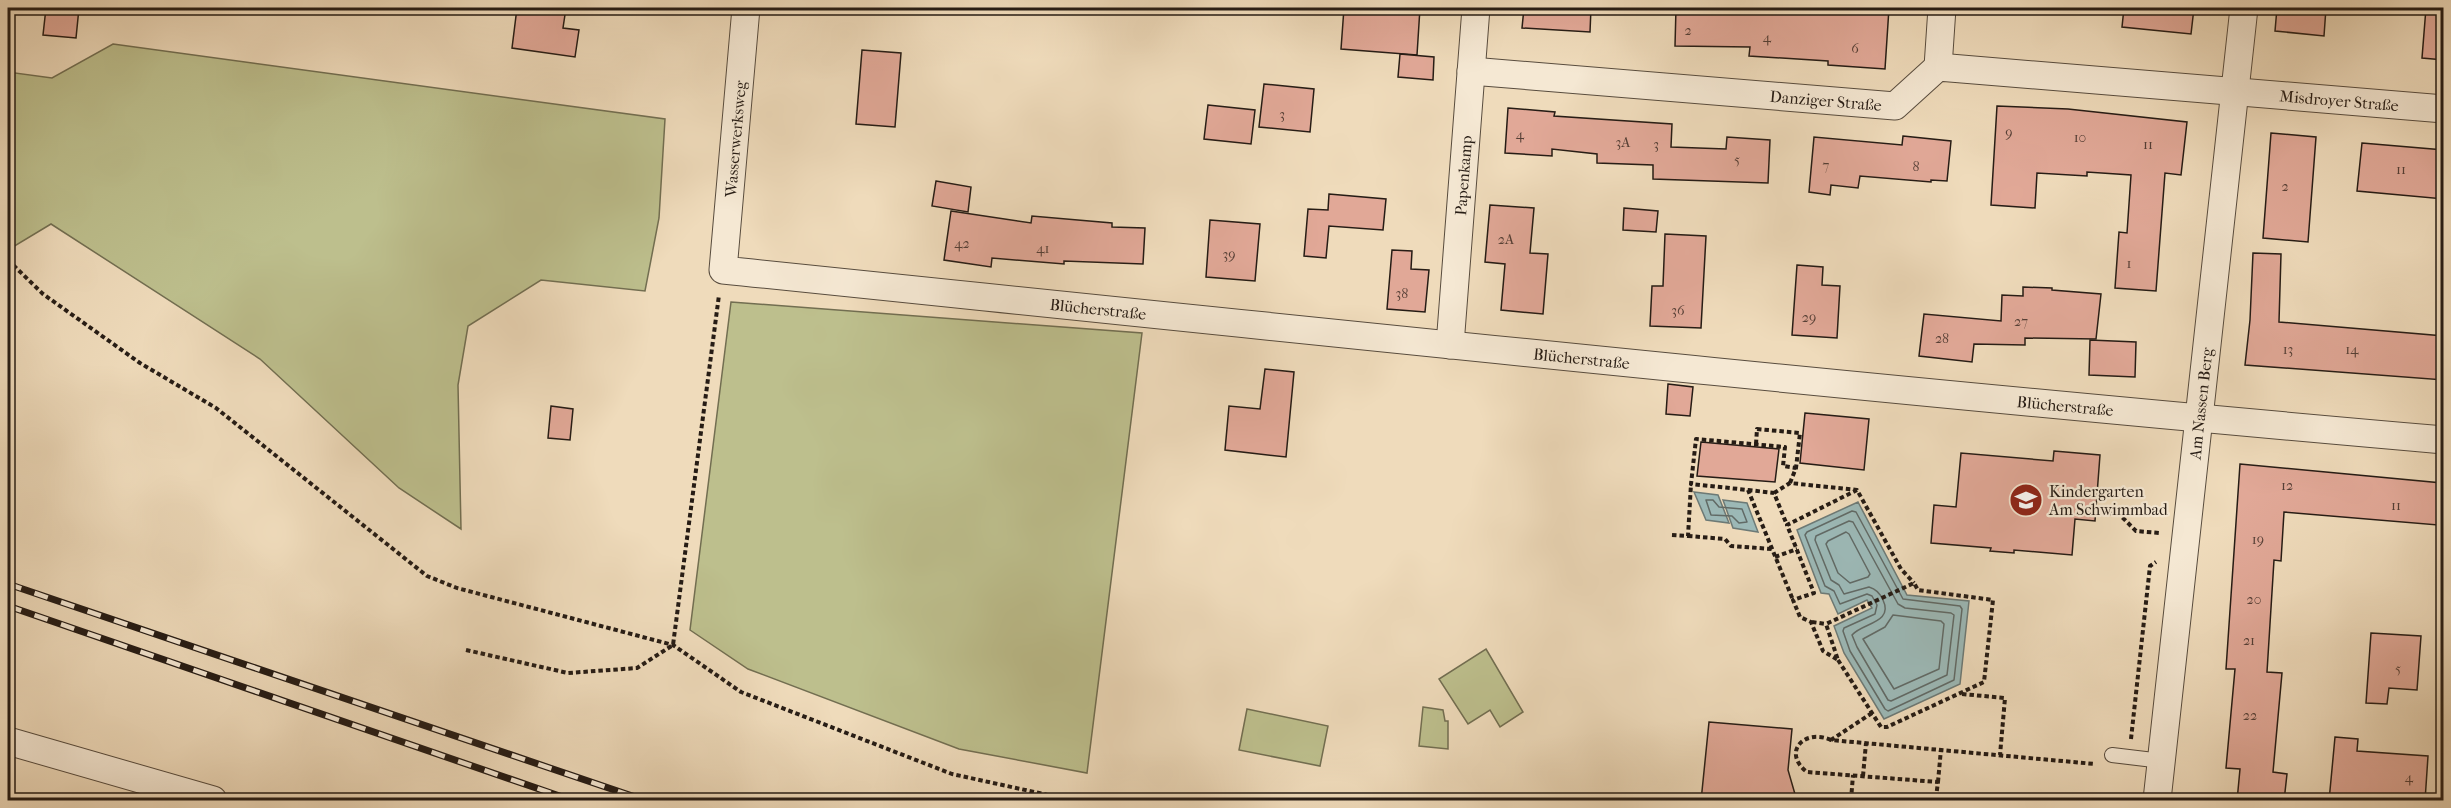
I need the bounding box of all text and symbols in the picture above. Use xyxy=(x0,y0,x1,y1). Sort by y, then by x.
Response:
house number: 2 xyxy=(1684,22,1692,39)
house number: 4 xyxy=(1763,29,1772,46)
house number: 6 xyxy=(1851,40,1859,57)
street label: Wasserwerksweg xyxy=(721,80,750,199)
street label: Misdroyer Straße xyxy=(2279,86,2400,115)
street label: Danziger Straße xyxy=(1769,87,1883,115)
house number: 3 xyxy=(1279,106,1285,123)
house number: 9 xyxy=(2005,124,2013,141)
house number: 4 xyxy=(1516,126,1525,143)
house number: 10 xyxy=(2074,129,2086,146)
street label: Papenkamp xyxy=(1451,134,1476,216)
house number: 3A xyxy=(1616,134,1631,151)
house number: 3 xyxy=(1653,136,1659,153)
house number: 11 xyxy=(2143,136,2153,153)
house number: 5 xyxy=(1734,151,1740,168)
house number: 7 xyxy=(1823,157,1830,174)
house number: 8 xyxy=(1912,158,1920,175)
house number: 11 xyxy=(2396,161,2406,178)
house number: 2 xyxy=(2281,178,2289,195)
house number: 2A xyxy=(1498,231,1515,248)
house number: 42 xyxy=(954,235,970,252)
house number: 41 xyxy=(1036,240,1050,257)
house number: 39 xyxy=(1222,246,1236,263)
house number: 1 xyxy=(2127,255,2132,272)
house number: 38 xyxy=(1396,285,1408,302)
street label: Blücherstraße xyxy=(1049,295,1147,324)
house number: 36 xyxy=(1671,302,1685,319)
house number: 29 xyxy=(1802,309,1816,326)
house number: 27 xyxy=(2014,313,2028,330)
house number: 28 xyxy=(1935,330,1949,347)
house number: 13 xyxy=(2283,341,2293,358)
house number: 14 xyxy=(2345,341,2359,358)
street label: Blücherstraße xyxy=(1532,344,1631,373)
street label: Am Nassen Berg xyxy=(2185,346,2217,461)
street label: Blücherstraße xyxy=(2016,392,2114,420)
house number: 12 xyxy=(2281,477,2293,494)
school or university icon: Kindergarten Am Schwimmbad xyxy=(2008,482,2044,518)
place label: Kindergarten Am Schwimmbad xyxy=(2048,482,2168,519)
house number: 11 xyxy=(2391,497,2401,514)
house number: 19 xyxy=(2252,531,2264,548)
house number: 20 xyxy=(2247,591,2261,608)
house number: 21 xyxy=(2243,632,2255,649)
house number: 5 xyxy=(2395,660,2401,677)
house number: 22 xyxy=(2243,707,2257,724)
house number: 4 xyxy=(2405,769,2414,786)

